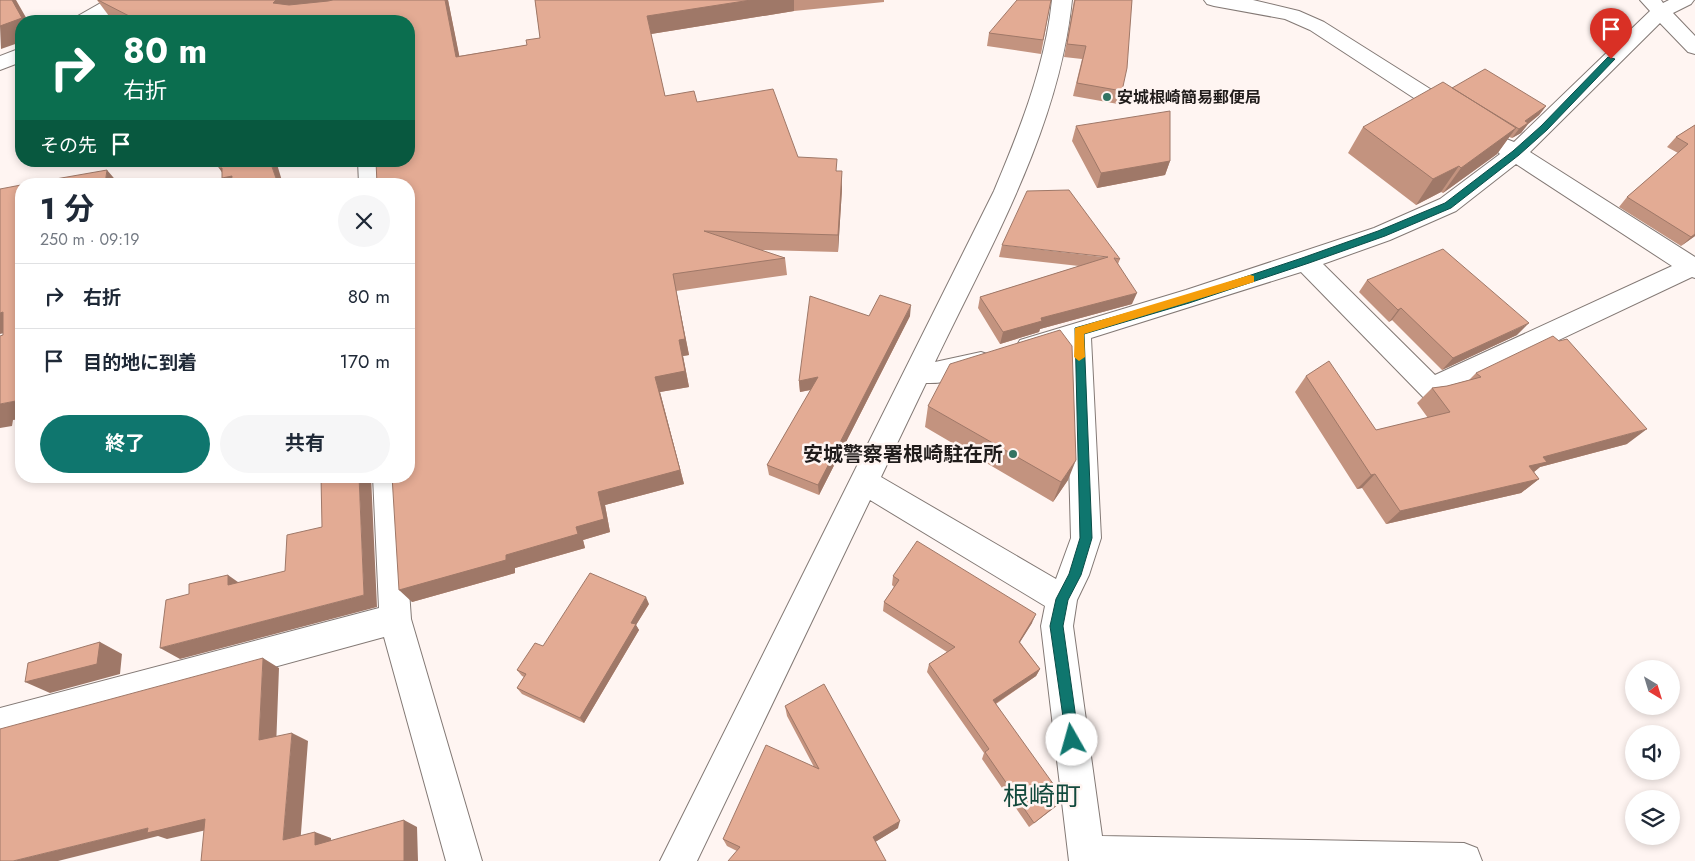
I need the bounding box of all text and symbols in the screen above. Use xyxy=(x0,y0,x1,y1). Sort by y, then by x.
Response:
pin xyxy=(1590,8,1632,59)
icon: arrive xyxy=(1597,15,1625,43)
text: 80 m xyxy=(123,26,207,76)
icon: right xyxy=(40,35,105,100)
text: 右折 xyxy=(123,74,167,106)
place label: 安城根崎簡易郵便局 xyxy=(1117,86,1261,109)
marker: 安城根崎簡易郵便局 xyxy=(1101,91,1113,103)
icon: arrive xyxy=(107,130,135,158)
text: その先 xyxy=(40,132,97,159)
text: 1 分 xyxy=(40,187,94,230)
button: close xyxy=(338,195,390,247)
text: 250 m · 09:19 xyxy=(40,228,139,251)
icon: right xyxy=(40,282,68,310)
text: 80 m xyxy=(348,283,390,310)
text: 右折 xyxy=(83,284,121,311)
icon: arrive xyxy=(40,347,68,375)
text: 170 m xyxy=(340,348,390,375)
text: 目的地に到着 xyxy=(83,349,197,376)
button: 終了 xyxy=(40,415,210,473)
button: 共有 xyxy=(220,415,390,473)
place label: 安城警察署根崎駐在所 xyxy=(803,440,1003,469)
marker: 安城警察署根崎駐在所 xyxy=(1007,448,1019,460)
north arrow xyxy=(1625,660,1680,715)
map controls xyxy=(1625,660,1680,845)
position arrow xyxy=(1045,713,1097,765)
button: sound xyxy=(1625,725,1680,780)
district label: 根崎町 xyxy=(1003,777,1081,815)
button: layers xyxy=(1625,790,1680,845)

